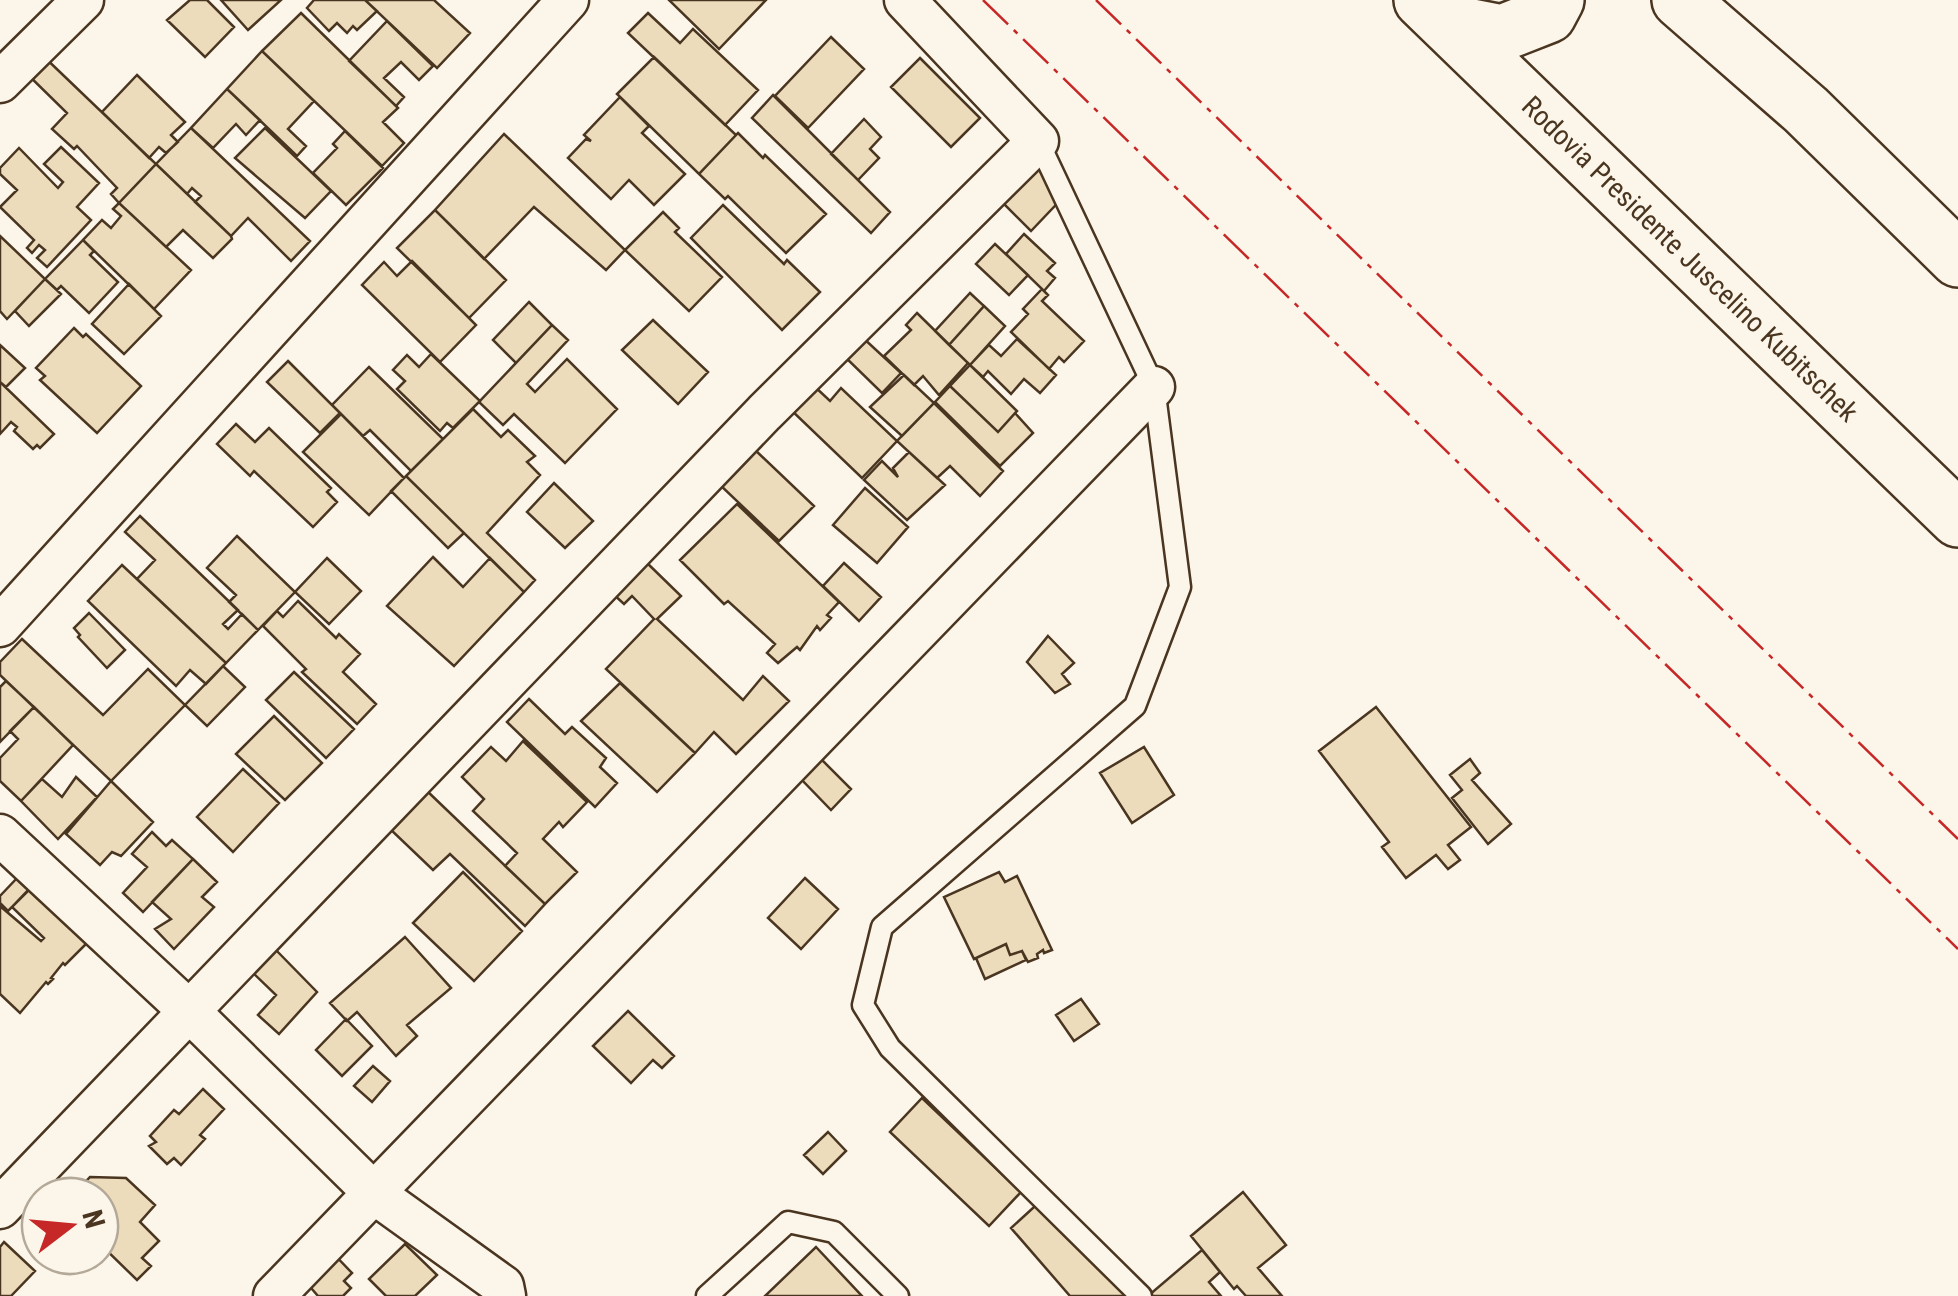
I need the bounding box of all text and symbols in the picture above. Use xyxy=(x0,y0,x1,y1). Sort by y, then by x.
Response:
street label: Rodovia Presidente Juscelino Kubitschek xyxy=(1515,89,1865,429)
north arrow xyxy=(20,1176,120,1276)
text: N xyxy=(75,1206,112,1232)

